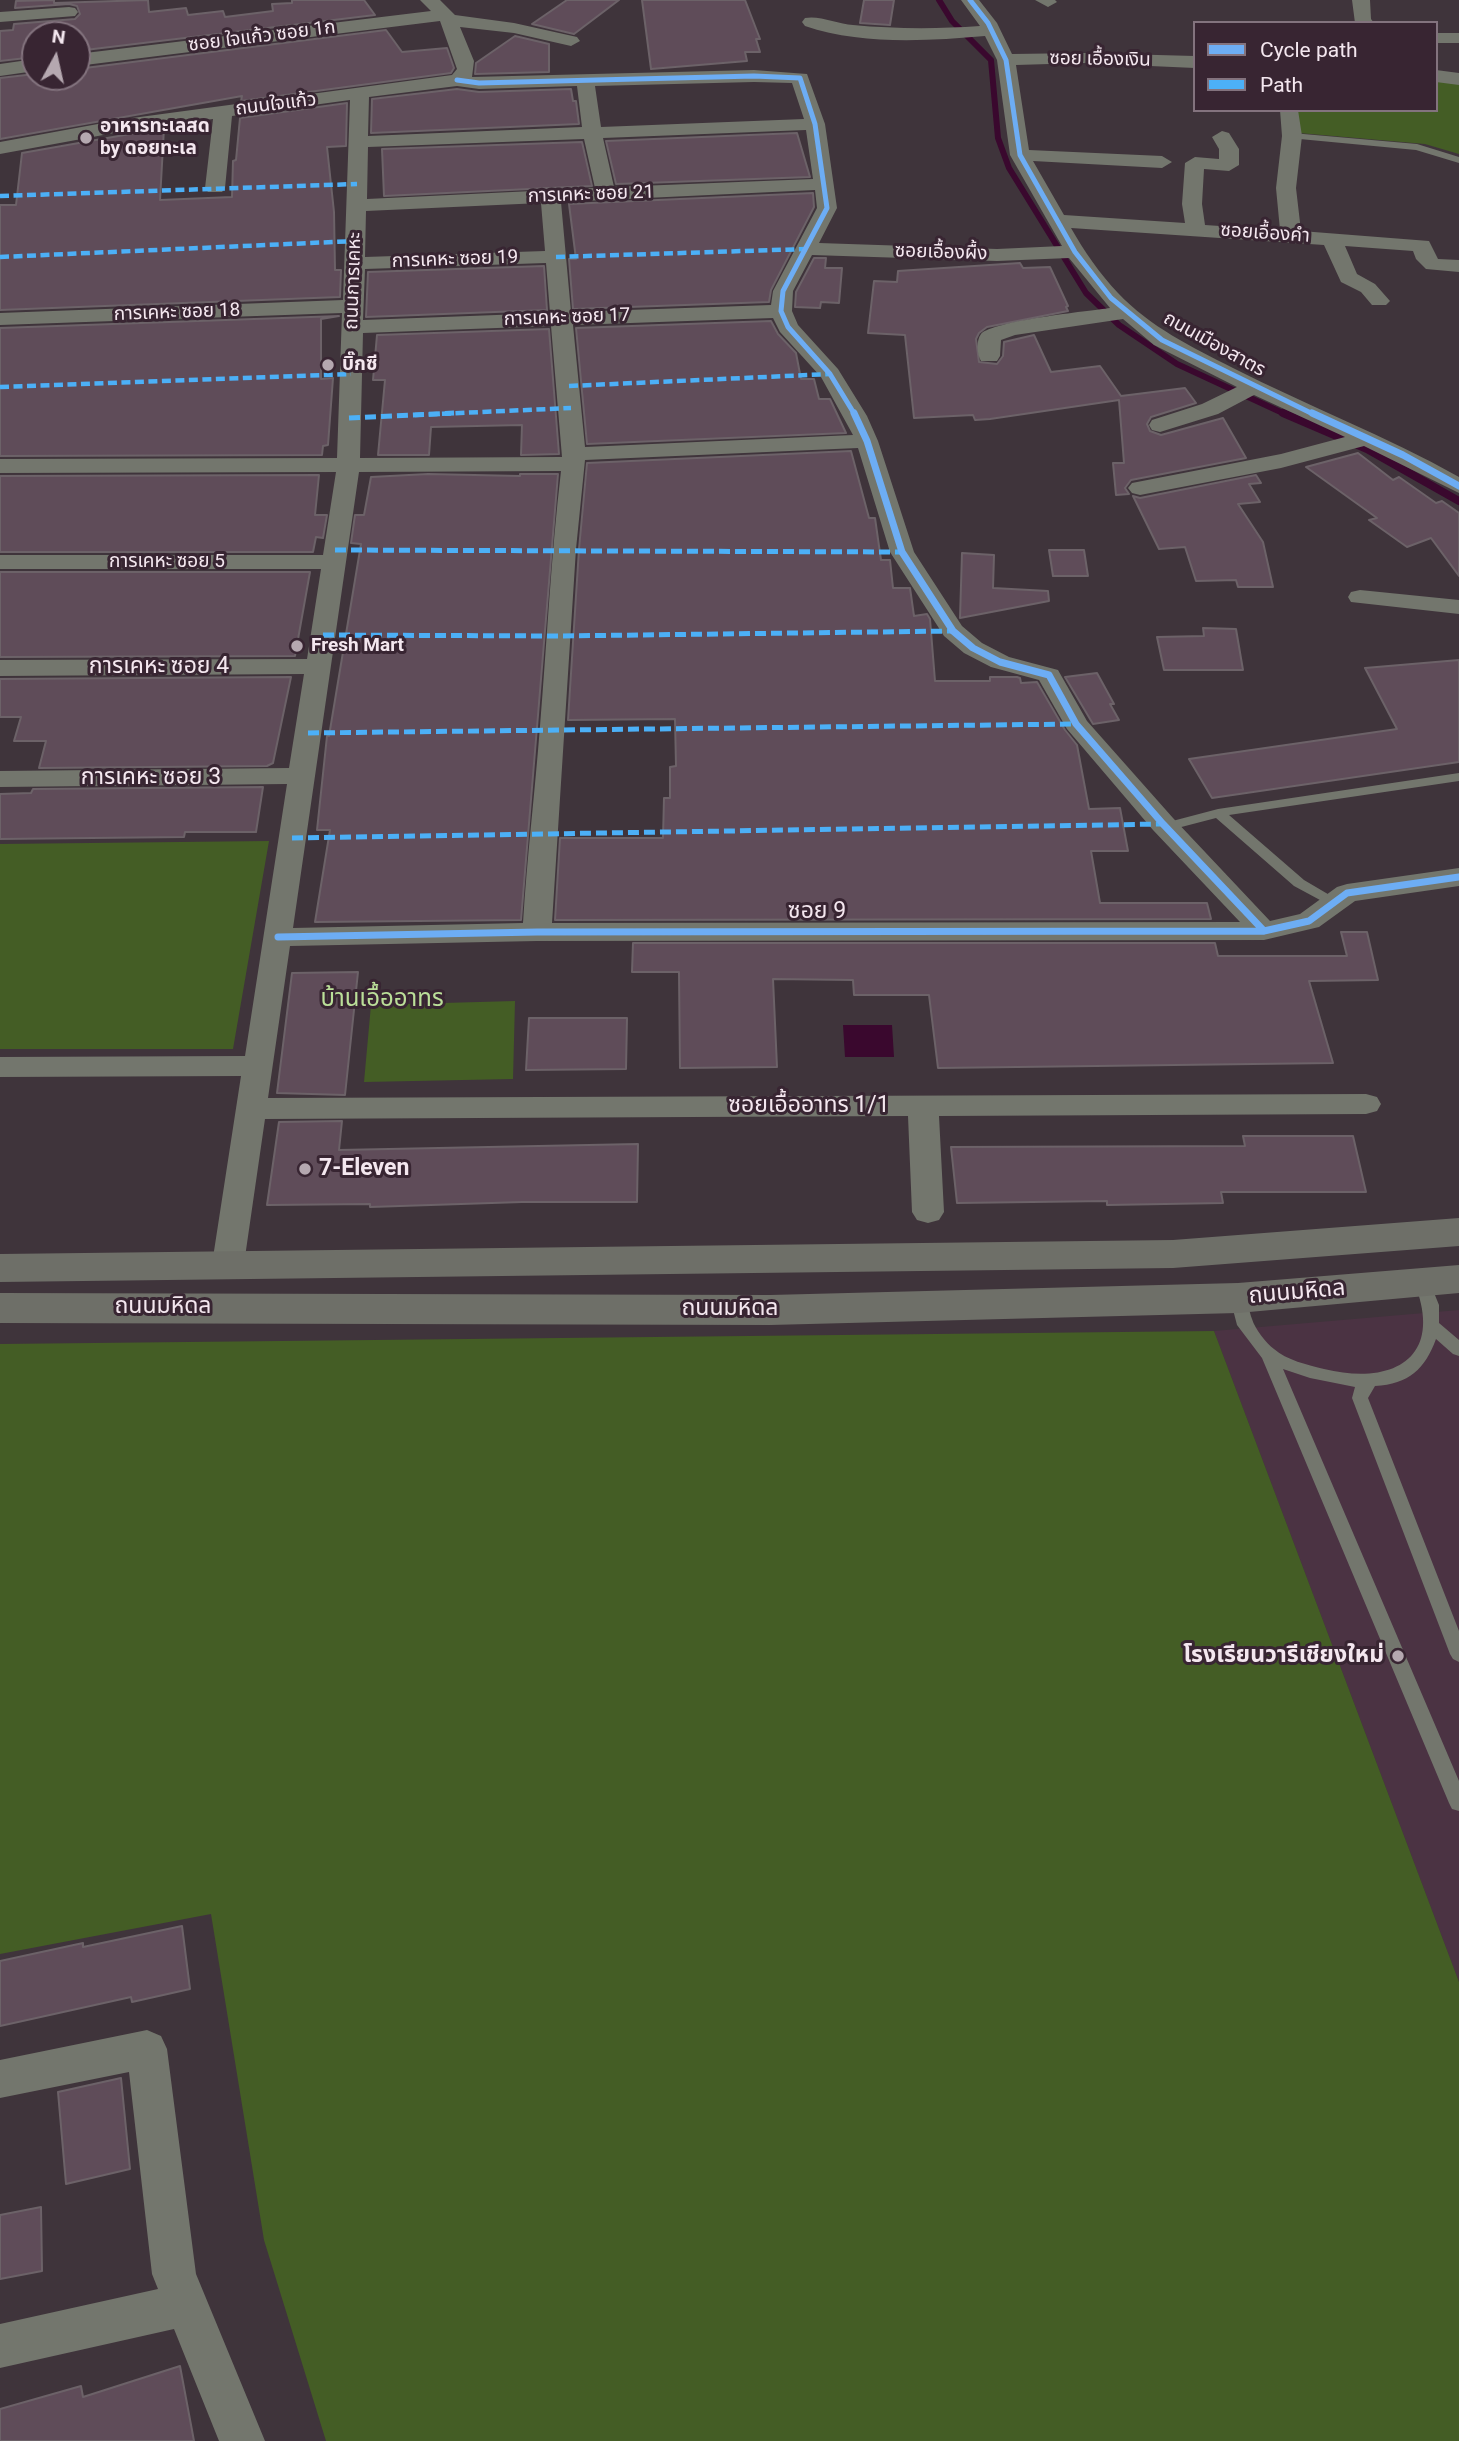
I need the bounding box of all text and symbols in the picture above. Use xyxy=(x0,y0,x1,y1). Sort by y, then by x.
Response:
street label: ซอย ใจแก้ว ซอย 1ก xyxy=(187,17,337,57)
north arrow xyxy=(21,21,91,91)
legend xyxy=(1193,21,1438,112)
text: N xyxy=(50,24,67,49)
text: Cycle path xyxy=(1260,38,1358,62)
street label: ซอย เอื้องเงิน xyxy=(1049,48,1151,72)
text: Path xyxy=(1260,73,1303,97)
street label: ถนนใจแก้ว xyxy=(234,89,318,121)
place label: อาหารทะเลสด by ดอยทะเล xyxy=(100,116,210,160)
marker: อาหารทะเลสด by ดอยทะเล xyxy=(78,130,94,146)
street label: การเคหะ ซอย 21 xyxy=(527,181,655,209)
street label: ซอยเอื้องคำ xyxy=(1220,220,1310,248)
street label: ถนนการเคหะ xyxy=(341,232,367,330)
street label: ซอยเอื้องผื้ง xyxy=(894,240,988,266)
street label: การเคหะ ซอย 19 xyxy=(391,246,519,274)
street label: การเคหะ ซอย 18 xyxy=(113,299,241,327)
street label: การเคหะ ซอย 17 xyxy=(503,304,631,332)
street label: ถนนเมืองสาตร xyxy=(1159,308,1269,382)
place label: บิ๊กซี xyxy=(342,354,377,376)
marker: บิ๊กซี xyxy=(320,357,336,373)
street label: การเคหะ ซอย 5 xyxy=(109,551,225,573)
place label: Fresh Mart xyxy=(311,635,404,657)
marker: Fresh Mart xyxy=(289,638,305,654)
street label: การเคหะ ซอย 4 xyxy=(89,653,229,681)
street label: การเคหะ ซอย 3 xyxy=(81,764,221,792)
street label: ซอย 9 xyxy=(788,898,846,926)
district label: บ้านเอื้ออาทร xyxy=(320,986,444,1014)
street label: ซอยเอื้ออาทร 1/1 xyxy=(728,1092,890,1120)
place label: 7-Eleven xyxy=(319,1155,409,1183)
marker: 7-Eleven xyxy=(297,1161,313,1177)
street label: ถนนมหิดล xyxy=(1247,1275,1347,1311)
street label: ถนนมหิดล xyxy=(115,1293,211,1321)
street label: ถนนมหิดล xyxy=(682,1295,778,1323)
place label: โรงเรียนวารีเชียงใหม่ xyxy=(1183,1642,1384,1670)
marker: โรงเรียนวารีเชียงใหม่ xyxy=(1390,1648,1406,1664)

